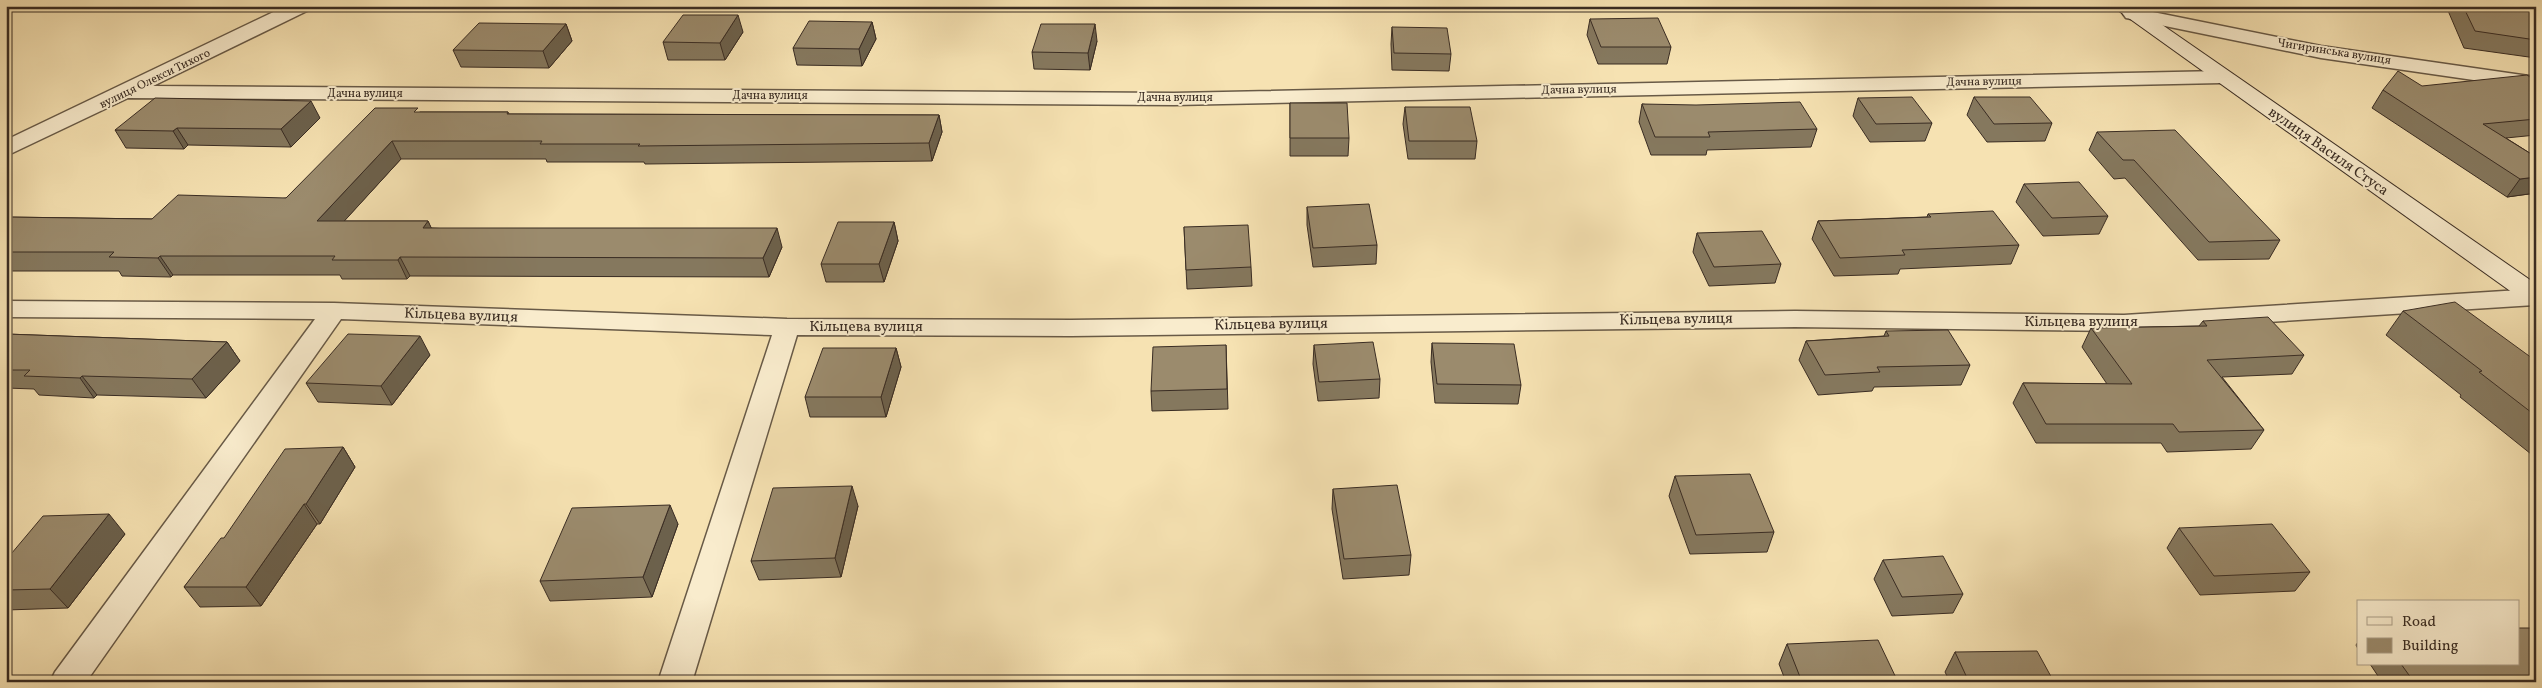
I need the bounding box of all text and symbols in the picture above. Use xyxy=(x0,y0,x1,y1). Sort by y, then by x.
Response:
street label: Чигиринська вулиця xyxy=(2276,35,2392,69)
street label: вулиця Олекси Тихого xyxy=(97,45,213,113)
street label: Дачна вулиця xyxy=(1946,73,2022,91)
street label: Дачна вулиця xyxy=(1541,81,1617,99)
street label: Дачна вулиця xyxy=(327,86,403,102)
street label: Дачна вулиця xyxy=(732,88,808,104)
street label: Дачна вулиця xyxy=(1137,90,1213,106)
street label: вулиця Василя Стуса xyxy=(2264,102,2392,202)
street label: Кільцева вулиця xyxy=(404,304,518,328)
street label: Кільцева вулиця xyxy=(1619,309,1733,331)
street label: Кільцева вулиця xyxy=(2024,312,2138,333)
street label: Кільцева вулиця xyxy=(1214,314,1328,336)
street label: Кільцева вулиця xyxy=(809,317,923,338)
legend xyxy=(2357,600,2520,666)
text: Road xyxy=(2402,612,2436,633)
text: Building xyxy=(2402,636,2459,657)

